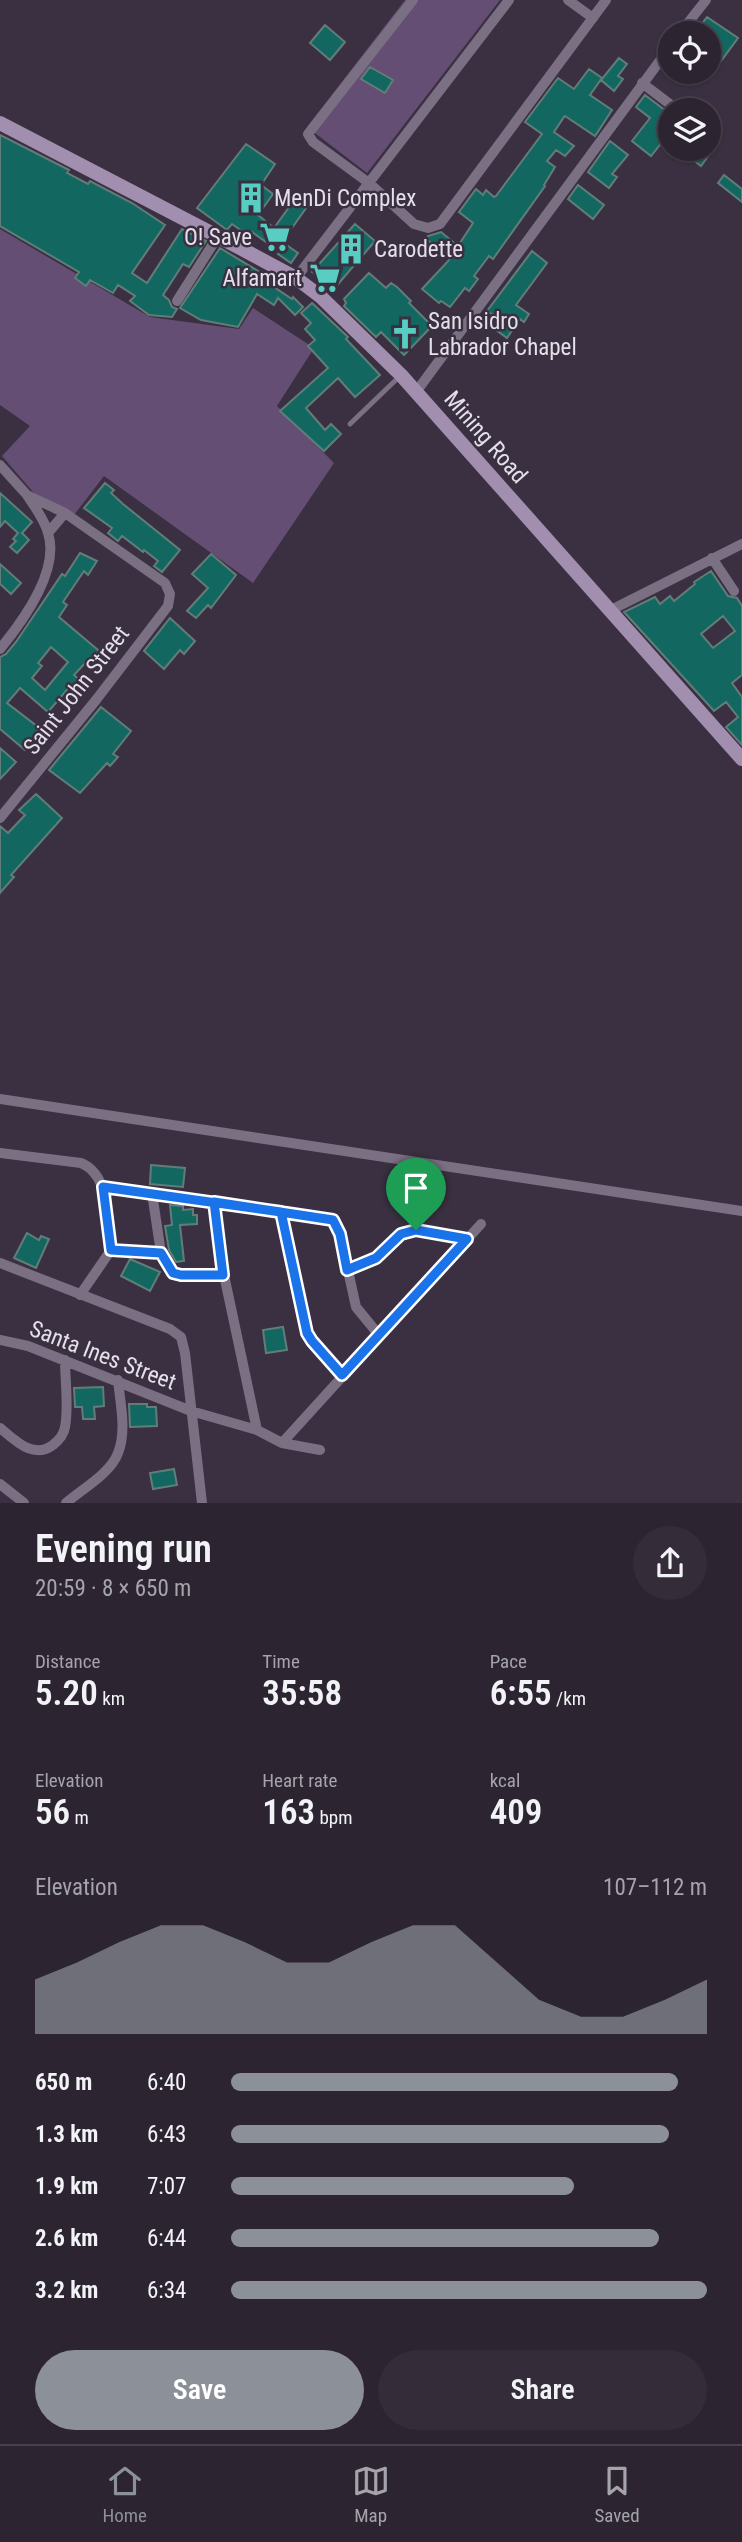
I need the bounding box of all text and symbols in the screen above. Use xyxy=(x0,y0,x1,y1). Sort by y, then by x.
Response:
map controls xyxy=(658,21,721,161)
button: locate xyxy=(658,21,721,84)
button: layers xyxy=(658,98,721,161)
building icon: MenDi Complex xyxy=(234,181,268,215)
place label: MenDi Complex xyxy=(274,185,416,212)
supermarket icon: O! Save xyxy=(258,220,292,254)
place label: O! Save xyxy=(184,224,252,251)
building icon: Carodette xyxy=(334,232,368,266)
place label: Carodette xyxy=(374,236,463,263)
supermarket icon: Alfamart xyxy=(308,261,342,295)
place label: Alfamart xyxy=(222,265,302,292)
place label: San Isidro Labrador Chapel xyxy=(428,308,577,361)
church icon: San Isidro Labrador Chapel xyxy=(388,317,422,351)
street label: Mining Road xyxy=(438,386,533,489)
street label: Saint John Street xyxy=(18,621,135,760)
pin xyxy=(386,1158,446,1230)
icon: arrive xyxy=(397,1169,435,1207)
street label: Santa Ines Street xyxy=(26,1315,180,1396)
button: share xyxy=(633,1526,707,1600)
text: Evening run xyxy=(35,1527,212,1571)
text: 20:59 · 8 × 650 m xyxy=(35,1575,191,1602)
text: Distance xyxy=(35,1650,100,1673)
text: Time xyxy=(262,1650,300,1673)
text: Pace xyxy=(490,1650,527,1673)
text: 5.20 xyxy=(35,1673,98,1714)
text: 35:58 xyxy=(262,1673,342,1714)
text: 6:55 xyxy=(490,1673,552,1714)
text: km xyxy=(98,1687,125,1710)
text: /km xyxy=(552,1687,586,1710)
text: Elevation xyxy=(35,1769,103,1792)
text: Heart rate xyxy=(262,1769,337,1792)
text: kcal xyxy=(490,1769,520,1792)
text: 56 xyxy=(35,1792,70,1833)
text: 163 xyxy=(262,1792,315,1833)
text: 409 xyxy=(490,1792,542,1833)
text: m xyxy=(70,1806,89,1829)
text: bpm xyxy=(315,1806,353,1829)
text: Elevation xyxy=(35,1874,118,1901)
text: 107–112 m xyxy=(603,1874,707,1901)
text: 650 m xyxy=(35,2069,92,2096)
text: 6:40 xyxy=(147,2069,186,2096)
text: 1.3 km xyxy=(35,2121,98,2148)
text: 6:43 xyxy=(147,2121,186,2148)
text: 1.9 km xyxy=(35,2173,98,2200)
text: 7:07 xyxy=(147,2173,186,2200)
text: 2.6 km xyxy=(35,2225,98,2252)
text: 6:44 xyxy=(147,2225,186,2252)
text: 3.2 km xyxy=(35,2277,98,2304)
text: 6:34 xyxy=(147,2277,186,2304)
button: Save xyxy=(35,2350,364,2430)
button: Share xyxy=(378,2350,707,2430)
tab: Home xyxy=(102,2462,147,2527)
tab: Map xyxy=(352,2462,390,2527)
tab: Saved xyxy=(594,2462,640,2527)

